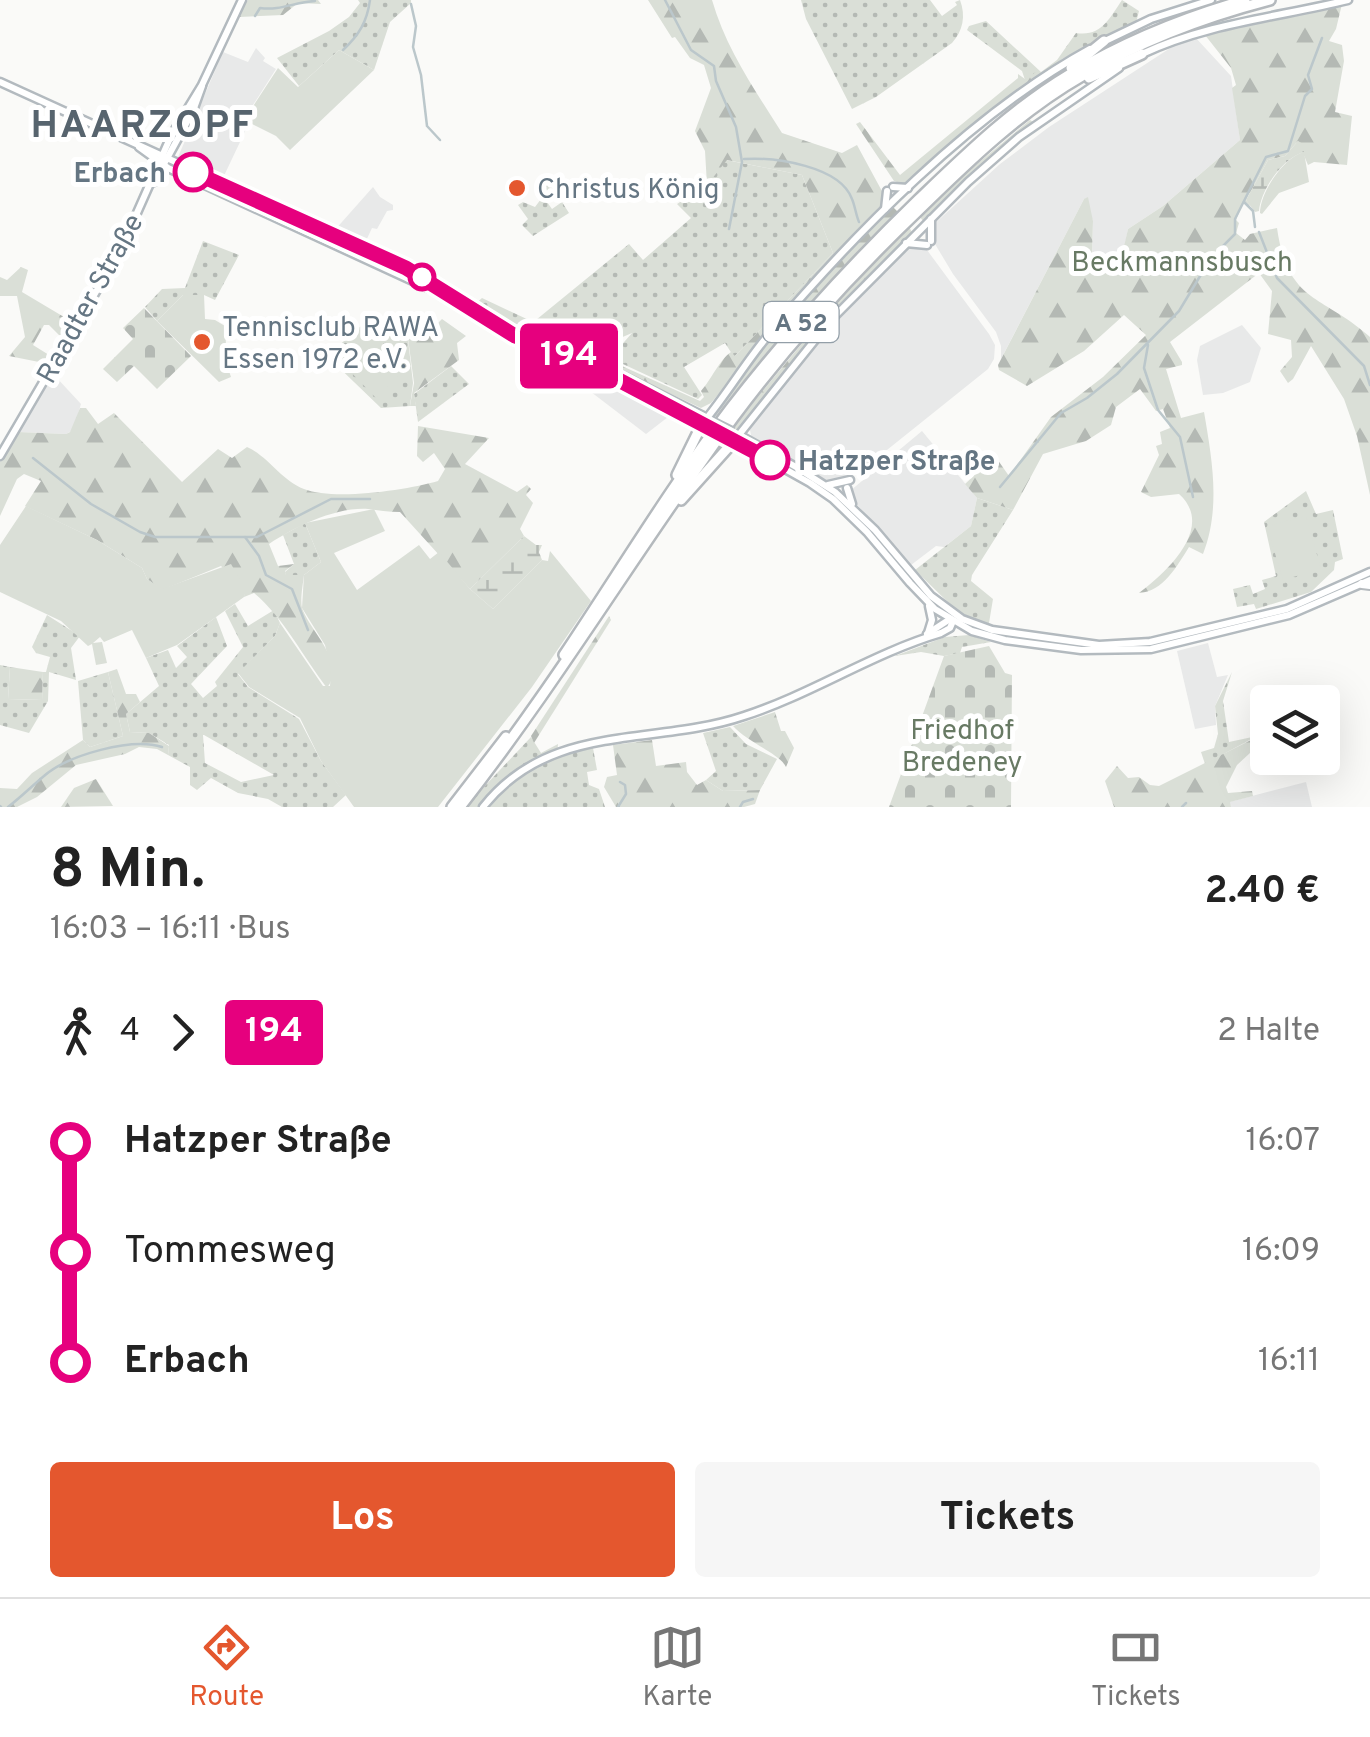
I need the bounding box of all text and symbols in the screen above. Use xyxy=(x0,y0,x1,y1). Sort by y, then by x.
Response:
district label: HAARZOPF xyxy=(30,103,256,152)
marker: Erbach xyxy=(174,153,212,191)
place label: Erbach xyxy=(73,157,166,193)
place label: Christus König xyxy=(537,173,720,209)
marker: Christus König xyxy=(506,177,528,199)
street label: Raadter Straße xyxy=(30,208,153,391)
park label: Beckmannsbusch xyxy=(1071,246,1293,282)
unlabelled marker xyxy=(409,264,435,290)
road number: A 52 xyxy=(764,302,838,342)
place label: Tennisclub RAWA Essen 1972 e.V. xyxy=(222,311,439,379)
line badge: 194 xyxy=(512,324,626,388)
marker: Tennisclub RAWA Essen 1972 e.V. xyxy=(191,331,213,353)
text: 194 xyxy=(540,334,598,378)
marker: Hatzper Straße xyxy=(751,441,789,479)
place label: Hatzper Straße xyxy=(798,445,995,481)
map controls xyxy=(1250,685,1340,775)
button: layers xyxy=(1250,685,1340,775)
park label: Friedhof Bredeney xyxy=(902,714,1022,782)
text: 8 Min. xyxy=(50,837,205,907)
text: 2.40 € xyxy=(1204,868,1320,917)
text: 16:03 – 16:11 · Bus xyxy=(50,910,291,950)
icon: walk xyxy=(50,1005,105,1060)
icon: forward xyxy=(155,1005,210,1060)
text: 194 xyxy=(245,1010,303,1054)
text: 4 xyxy=(120,1012,140,1052)
text: 2 Halte xyxy=(1217,1012,1320,1052)
text: Hatzper Straße xyxy=(124,1118,392,1167)
text: 16:07 xyxy=(1245,1122,1320,1162)
text: Tommesweg xyxy=(124,1228,336,1277)
text: 16:09 xyxy=(1242,1232,1320,1272)
text: Erbach xyxy=(124,1338,250,1387)
text: 16:11 xyxy=(1258,1342,1320,1382)
button: Los xyxy=(50,1462,675,1577)
button: Tickets xyxy=(695,1462,1320,1577)
tab: Route xyxy=(189,1620,264,1716)
tab: Karte xyxy=(643,1620,712,1716)
tab: Tickets xyxy=(1091,1620,1181,1716)

